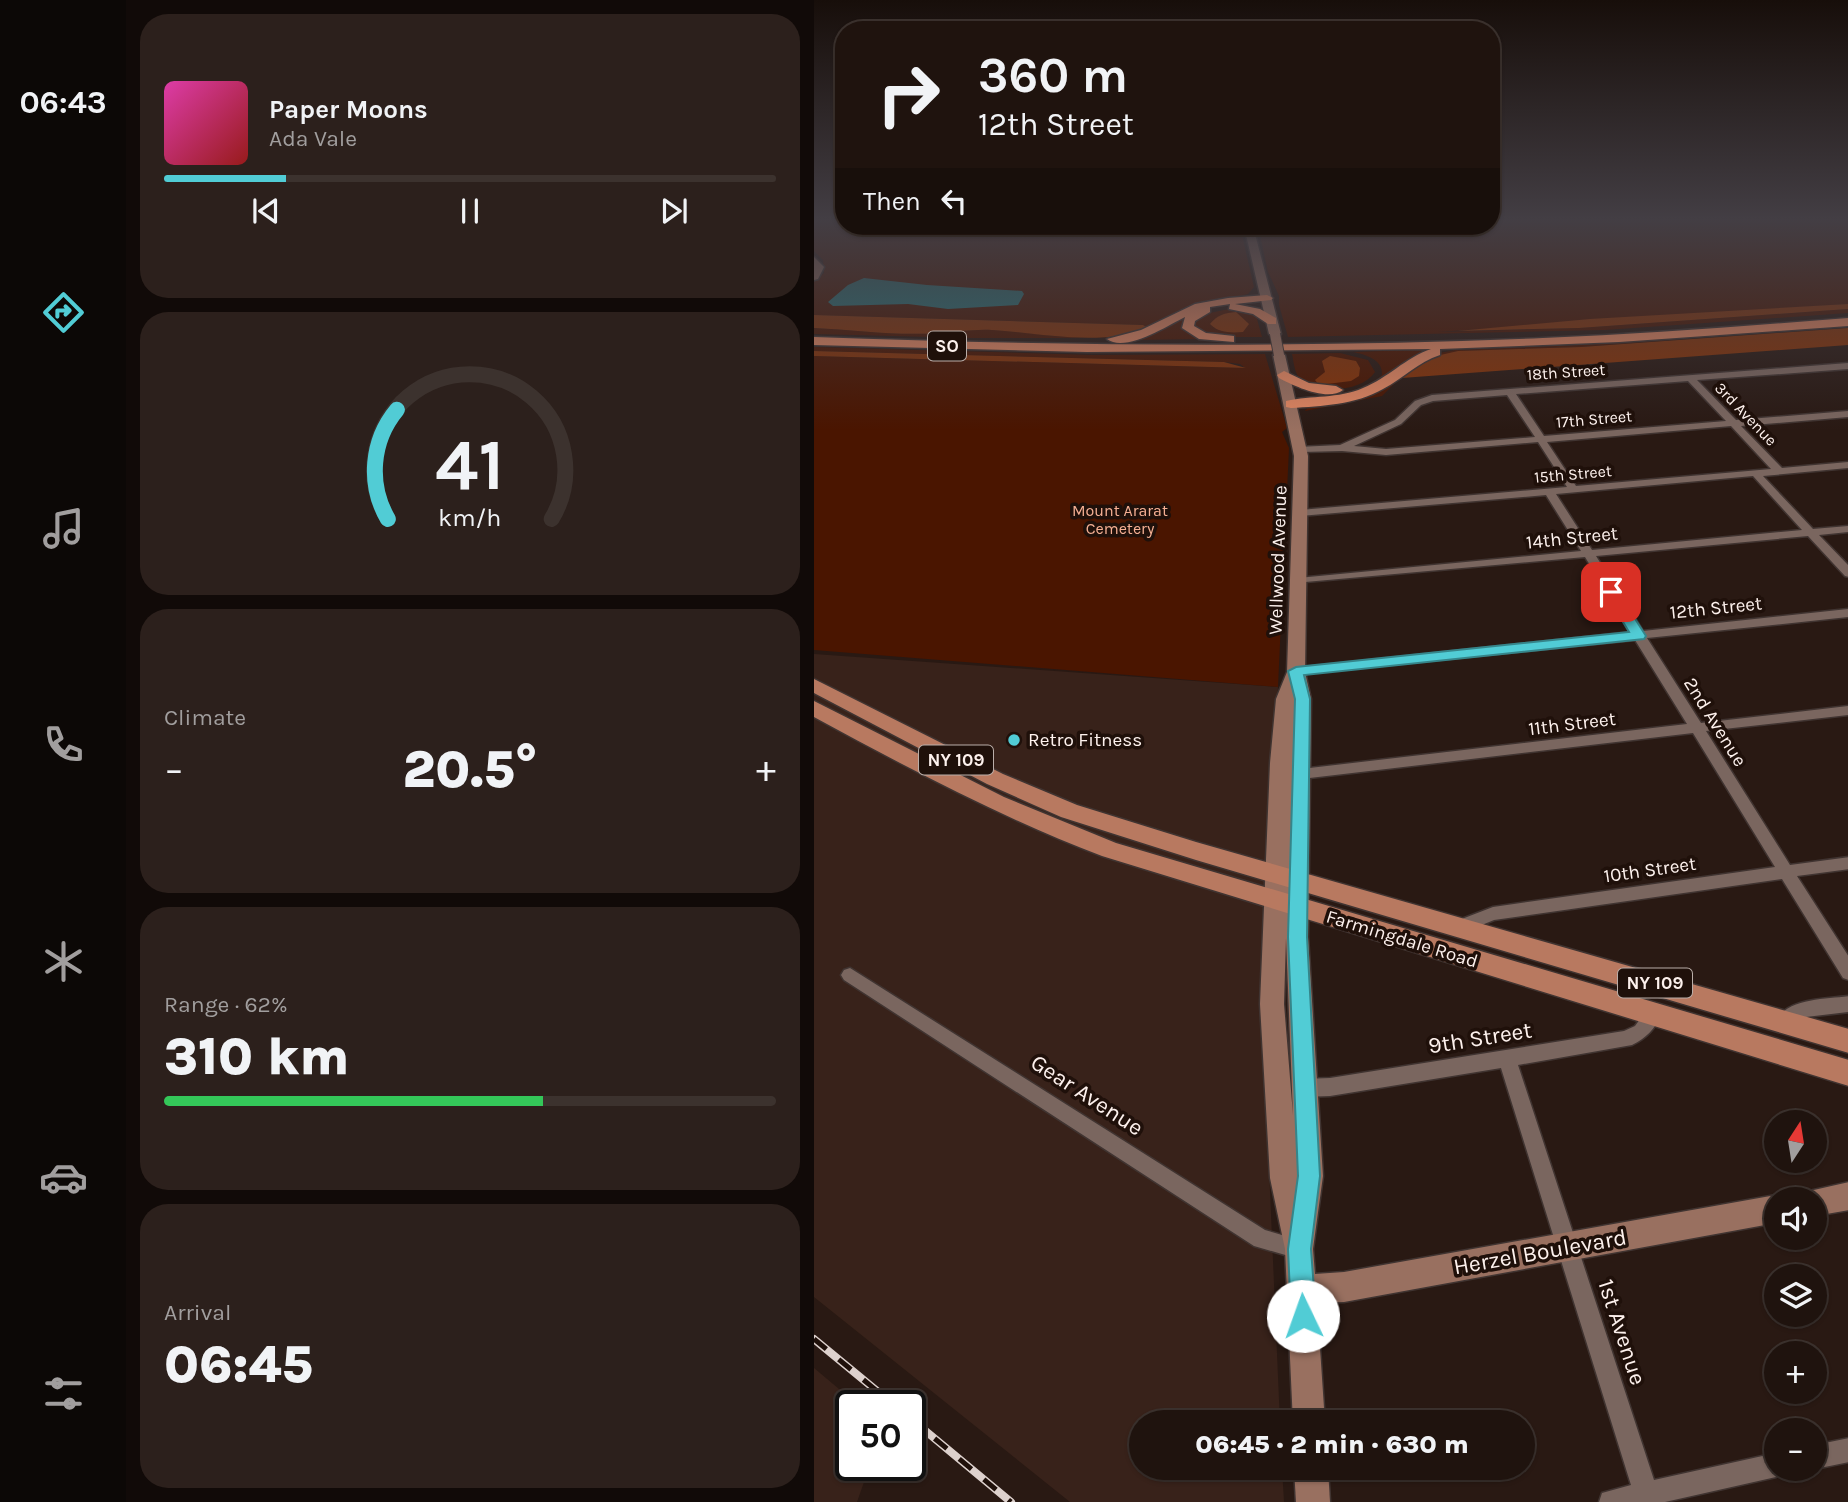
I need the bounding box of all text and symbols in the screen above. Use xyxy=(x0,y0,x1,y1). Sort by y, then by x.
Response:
text: 360 m xyxy=(978,47,1128,104)
icon: right xyxy=(863,49,954,140)
text: 06:43 xyxy=(19,84,107,121)
text: Paper Moons xyxy=(269,94,428,125)
text: 12th Street xyxy=(978,106,1134,143)
text: Ada Vale xyxy=(269,125,357,152)
icon: left xyxy=(935,182,973,220)
text: Then xyxy=(863,186,921,217)
icon: previous xyxy=(247,192,285,230)
icon: pause xyxy=(451,192,489,230)
icon: next xyxy=(655,192,693,230)
icon: directions xyxy=(39,288,88,337)
road number: SO xyxy=(928,332,966,360)
street label: 18th Street xyxy=(1526,360,1606,384)
street label: 3rd Avenue xyxy=(1711,378,1781,450)
street label: 17th Street xyxy=(1555,406,1633,432)
text: 41 xyxy=(435,423,505,508)
street label: 15th Street xyxy=(1533,461,1613,487)
street label: Wellwood Avenue xyxy=(1264,485,1292,635)
park label: Mount Ararat Cemetery xyxy=(1072,501,1168,538)
text: km/h xyxy=(438,503,502,532)
icon: music xyxy=(39,504,88,553)
street label: 14th Street xyxy=(1525,522,1619,554)
pin xyxy=(1581,562,1641,622)
icon: arrive xyxy=(1592,573,1630,611)
street label: 12th Street xyxy=(1669,592,1763,624)
street label: 2nd Avenue xyxy=(1679,673,1751,771)
text: Climate xyxy=(164,704,246,731)
street label: 11th Street xyxy=(1527,708,1617,740)
icon: phone xyxy=(39,720,88,769)
place label: Retro Fitness xyxy=(1028,729,1142,751)
marker: Retro Fitness xyxy=(1006,732,1022,748)
text: 20.5° xyxy=(402,739,538,800)
road number: NY 109 xyxy=(919,746,993,774)
text: − xyxy=(164,747,184,792)
text: + xyxy=(756,747,776,792)
street label: 10th Street xyxy=(1602,853,1698,887)
street label: Farmingdale Road xyxy=(1323,905,1481,973)
icon: climate xyxy=(39,937,88,986)
road number: NY 109 xyxy=(1618,968,1692,998)
text: Range · 62% xyxy=(164,991,288,1018)
street label: 9th Street xyxy=(1426,1016,1534,1060)
text: 310 km xyxy=(164,1026,349,1087)
street label: Gear Avenue xyxy=(1026,1049,1148,1141)
north arrow xyxy=(1764,1110,1827,1172)
map controls xyxy=(1764,1110,1827,1481)
icon: car xyxy=(39,1153,88,1202)
button: sound xyxy=(1764,1187,1827,1250)
street label: Herzel Boulevard xyxy=(1451,1223,1629,1281)
button: layers xyxy=(1764,1264,1827,1327)
street label: 1st Avenue xyxy=(1592,1276,1652,1388)
position arrow xyxy=(1266,1279,1340,1353)
text: Arrival xyxy=(164,1299,231,1326)
text: 06:45 xyxy=(164,1334,313,1395)
button: + xyxy=(1764,1341,1827,1404)
icon: filters xyxy=(39,1369,88,1418)
speed limit sign: 50 xyxy=(835,1390,926,1481)
button: − xyxy=(1764,1418,1827,1481)
text: 06:45 · 2 min · 630 m xyxy=(1195,1429,1469,1460)

